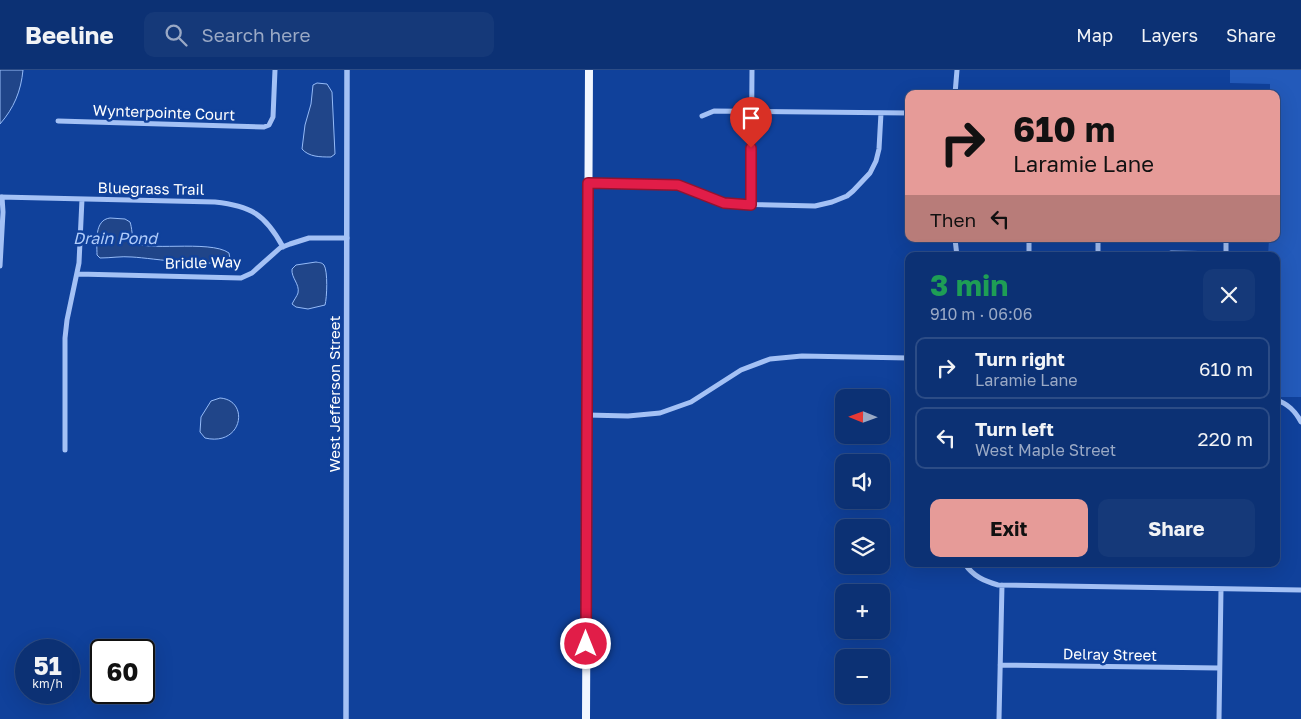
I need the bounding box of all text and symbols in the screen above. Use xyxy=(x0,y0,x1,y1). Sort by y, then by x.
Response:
search box xyxy=(144,12,494,57)
text: Beeline xyxy=(25,20,114,49)
icon: search xyxy=(162,21,190,49)
text: Search here xyxy=(202,23,310,46)
text: Map xyxy=(1076,24,1113,46)
text: Layers xyxy=(1141,24,1198,46)
text: Share xyxy=(1226,24,1276,46)
pin xyxy=(730,97,772,148)
street label: Wynterpointe Court xyxy=(92,101,236,123)
icon: arrive xyxy=(737,104,765,132)
text: 610 m xyxy=(1013,108,1115,150)
icon: right xyxy=(930,110,995,175)
text: Laramie Lane xyxy=(1013,150,1154,177)
street label: Bluegrass Trail xyxy=(98,178,205,198)
icon: left xyxy=(986,205,1014,233)
text: Then xyxy=(930,208,976,231)
water label: Drain Pond xyxy=(73,228,159,248)
street label: Bridle Way xyxy=(165,252,242,272)
text: 3 min xyxy=(930,267,1008,303)
button: close xyxy=(1203,269,1255,321)
text: 910 m · 06:06 xyxy=(930,304,1032,324)
street label: West Jefferson Street xyxy=(325,316,343,472)
text: Turn right xyxy=(975,347,1065,370)
icon: right xyxy=(932,354,960,382)
text: 610 m xyxy=(1199,357,1253,380)
text: Laramie Lane xyxy=(975,370,1078,390)
north arrow xyxy=(835,389,890,444)
map controls xyxy=(835,389,890,704)
text: Turn left xyxy=(975,417,1054,440)
icon: left xyxy=(932,424,960,452)
text: 220 m xyxy=(1198,427,1253,450)
text: West Maple Street xyxy=(975,440,1116,460)
button: sound xyxy=(835,454,890,509)
button: Exit xyxy=(930,499,1088,557)
button: Share xyxy=(1098,499,1255,557)
button: layers xyxy=(835,519,890,574)
button: + xyxy=(835,584,890,639)
position arrow xyxy=(559,617,611,669)
speed limit sign: 60 xyxy=(90,639,155,704)
street label: Delray Street xyxy=(1063,644,1157,664)
button: − xyxy=(835,649,890,704)
text: 51 xyxy=(33,650,62,681)
text: km/h xyxy=(32,676,63,691)

